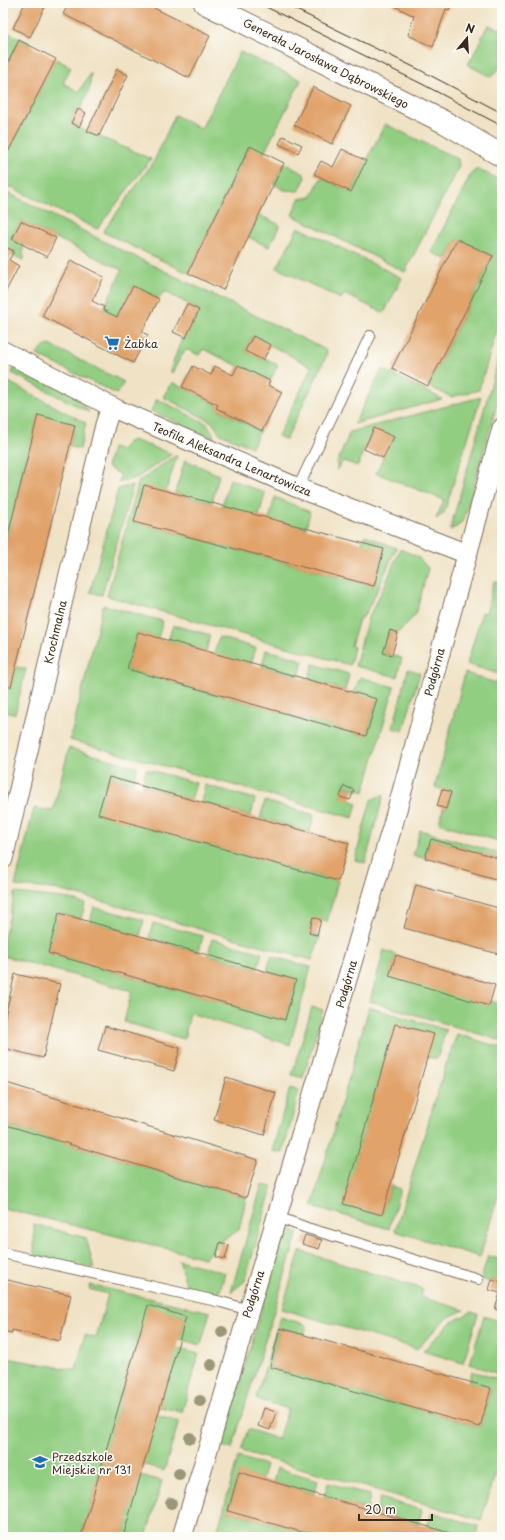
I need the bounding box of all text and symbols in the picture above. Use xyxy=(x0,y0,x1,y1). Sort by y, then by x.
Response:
street label: Generała Jarosława Dąbrowskiego xyxy=(240,14,412,112)
north arrow xyxy=(447,18,487,58)
text: N xyxy=(463,19,477,38)
supermarket icon: Żabka xyxy=(103,334,121,352)
place label: Żabka xyxy=(124,335,158,352)
street label: Teofila Aleksandra Lenartowicza xyxy=(150,418,314,500)
street label: Krochmalna xyxy=(39,598,71,666)
street label: Podgórna xyxy=(419,646,449,698)
street label: Podgórna xyxy=(331,958,361,1010)
street label: Podgórna xyxy=(238,1268,268,1320)
place label: Przedszkole Miejskie nr 131 xyxy=(52,1448,131,1478)
school or university icon: Przedszkole Miejskie nr 131 xyxy=(31,1453,49,1471)
scale bar xyxy=(359,1496,432,1522)
text: 20 m xyxy=(365,1500,396,1518)

